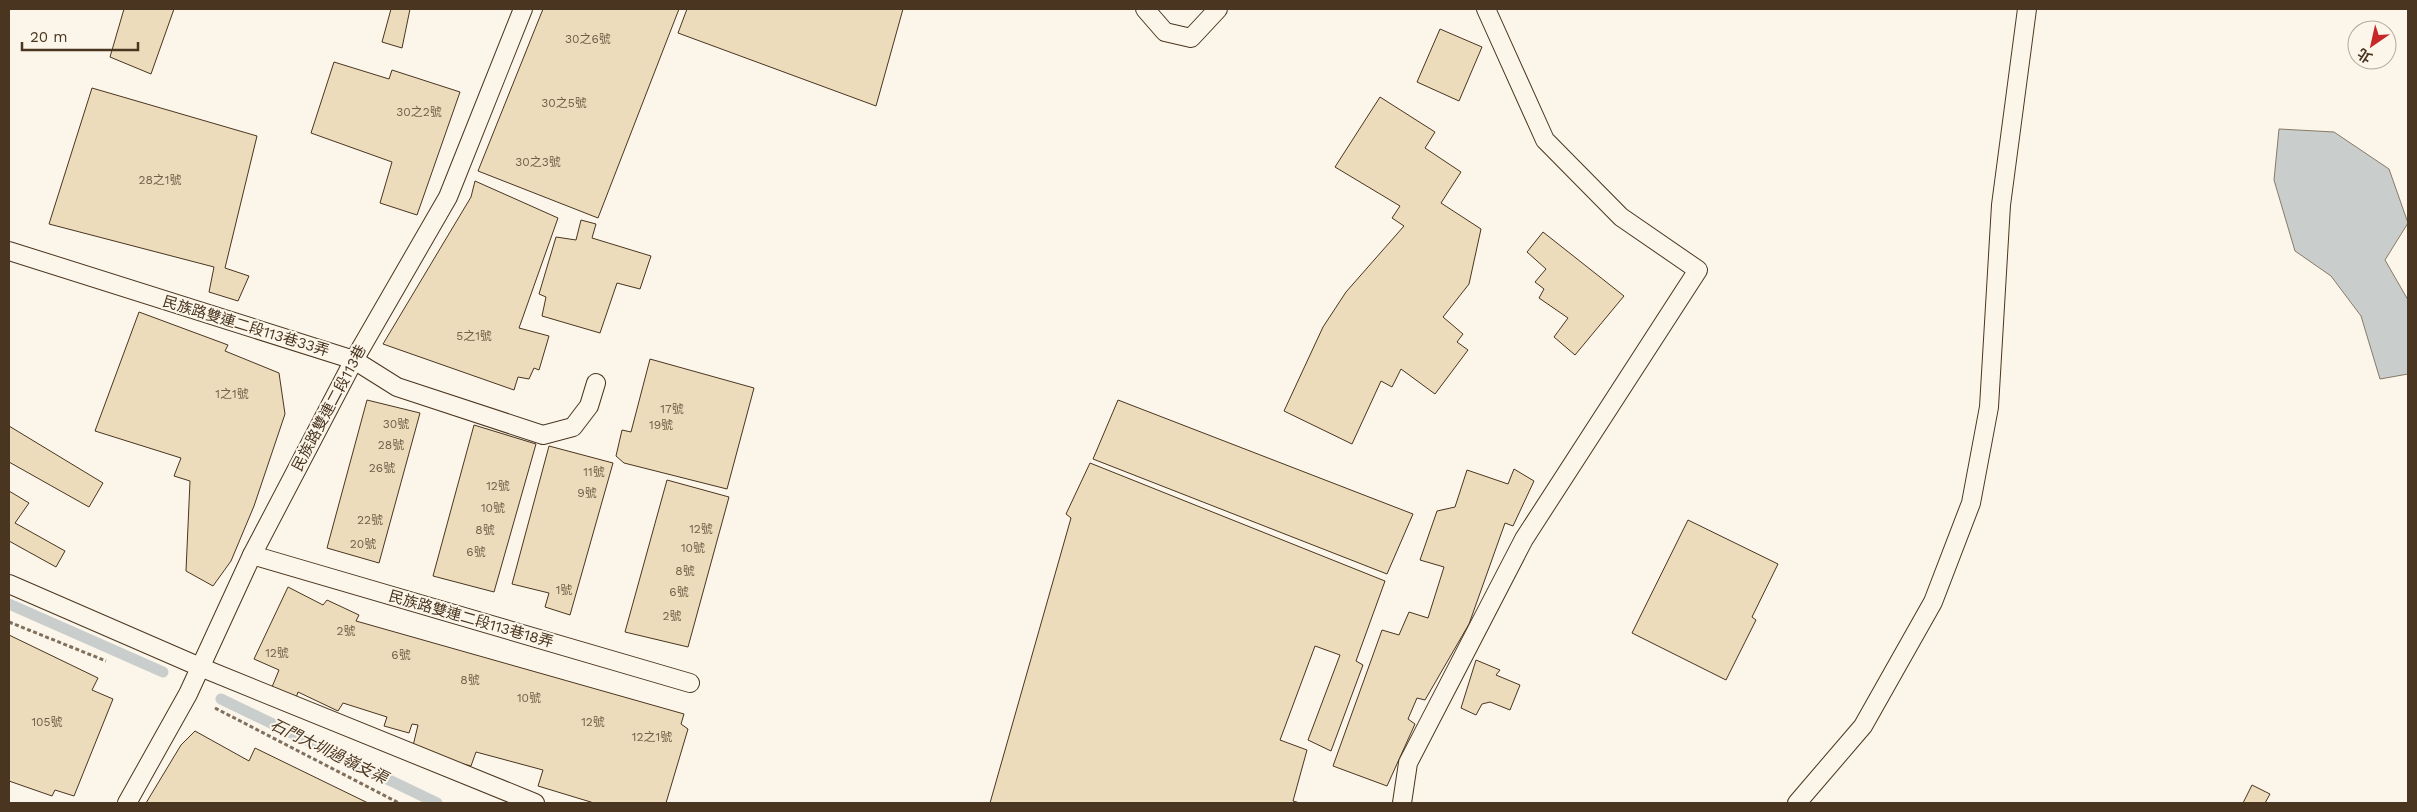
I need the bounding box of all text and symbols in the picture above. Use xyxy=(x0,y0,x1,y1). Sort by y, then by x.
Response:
scale bar xyxy=(22,20,139,52)
north arrow xyxy=(2347,20,2397,70)
text: 20 m xyxy=(30,28,68,46)
house number: 30之6號 xyxy=(565,32,611,46)
text: 北 xyxy=(2354,45,2375,66)
house number: 30之5號 xyxy=(541,96,587,110)
house number: 30之2號 xyxy=(396,105,442,119)
house number: 30之3號 xyxy=(515,155,561,169)
house number: 28之1號 xyxy=(138,173,182,187)
street label: 民族路雙連二段113巷33弄 xyxy=(161,292,331,360)
house number: 5之1號 xyxy=(456,329,492,343)
street label: 民族路雙連二段113巷 xyxy=(288,342,370,474)
house number: 1之1號 xyxy=(215,387,249,401)
house number: 17號 xyxy=(660,402,684,416)
house number: 30號 xyxy=(383,417,409,431)
house number: 19號 xyxy=(649,418,673,432)
house number: 28號 xyxy=(378,438,404,452)
house number: 26號 xyxy=(369,461,395,475)
house number: 11號 xyxy=(583,465,605,479)
house number: 12號 xyxy=(486,479,510,493)
house number: 9號 xyxy=(577,486,597,500)
house number: 10號 xyxy=(481,501,505,515)
house number: 22號 xyxy=(357,513,383,527)
house number: 12號 xyxy=(689,522,713,536)
house number: 8號 xyxy=(475,523,495,537)
house number: 20號 xyxy=(350,537,376,551)
house number: 10號 xyxy=(681,541,705,555)
house number: 6號 xyxy=(466,545,486,559)
house number: 8號 xyxy=(675,564,695,578)
house number: 1號 xyxy=(556,583,572,597)
house number: 6號 xyxy=(669,585,689,599)
street label: 民族路雙連二段113巷18弄 xyxy=(387,587,555,651)
house number: 2號 xyxy=(663,609,682,623)
house number: 2號 xyxy=(337,624,356,638)
house number: 12號 xyxy=(265,646,289,660)
house number: 6號 xyxy=(391,648,411,662)
house number: 8號 xyxy=(460,673,480,687)
house number: 10號 xyxy=(517,691,541,705)
water label: 石門大圳過嶺支渠 xyxy=(267,714,392,788)
house number: 105號 xyxy=(31,715,63,729)
house number: 12號 xyxy=(581,715,605,729)
house number: 12之1號 xyxy=(632,730,672,744)

